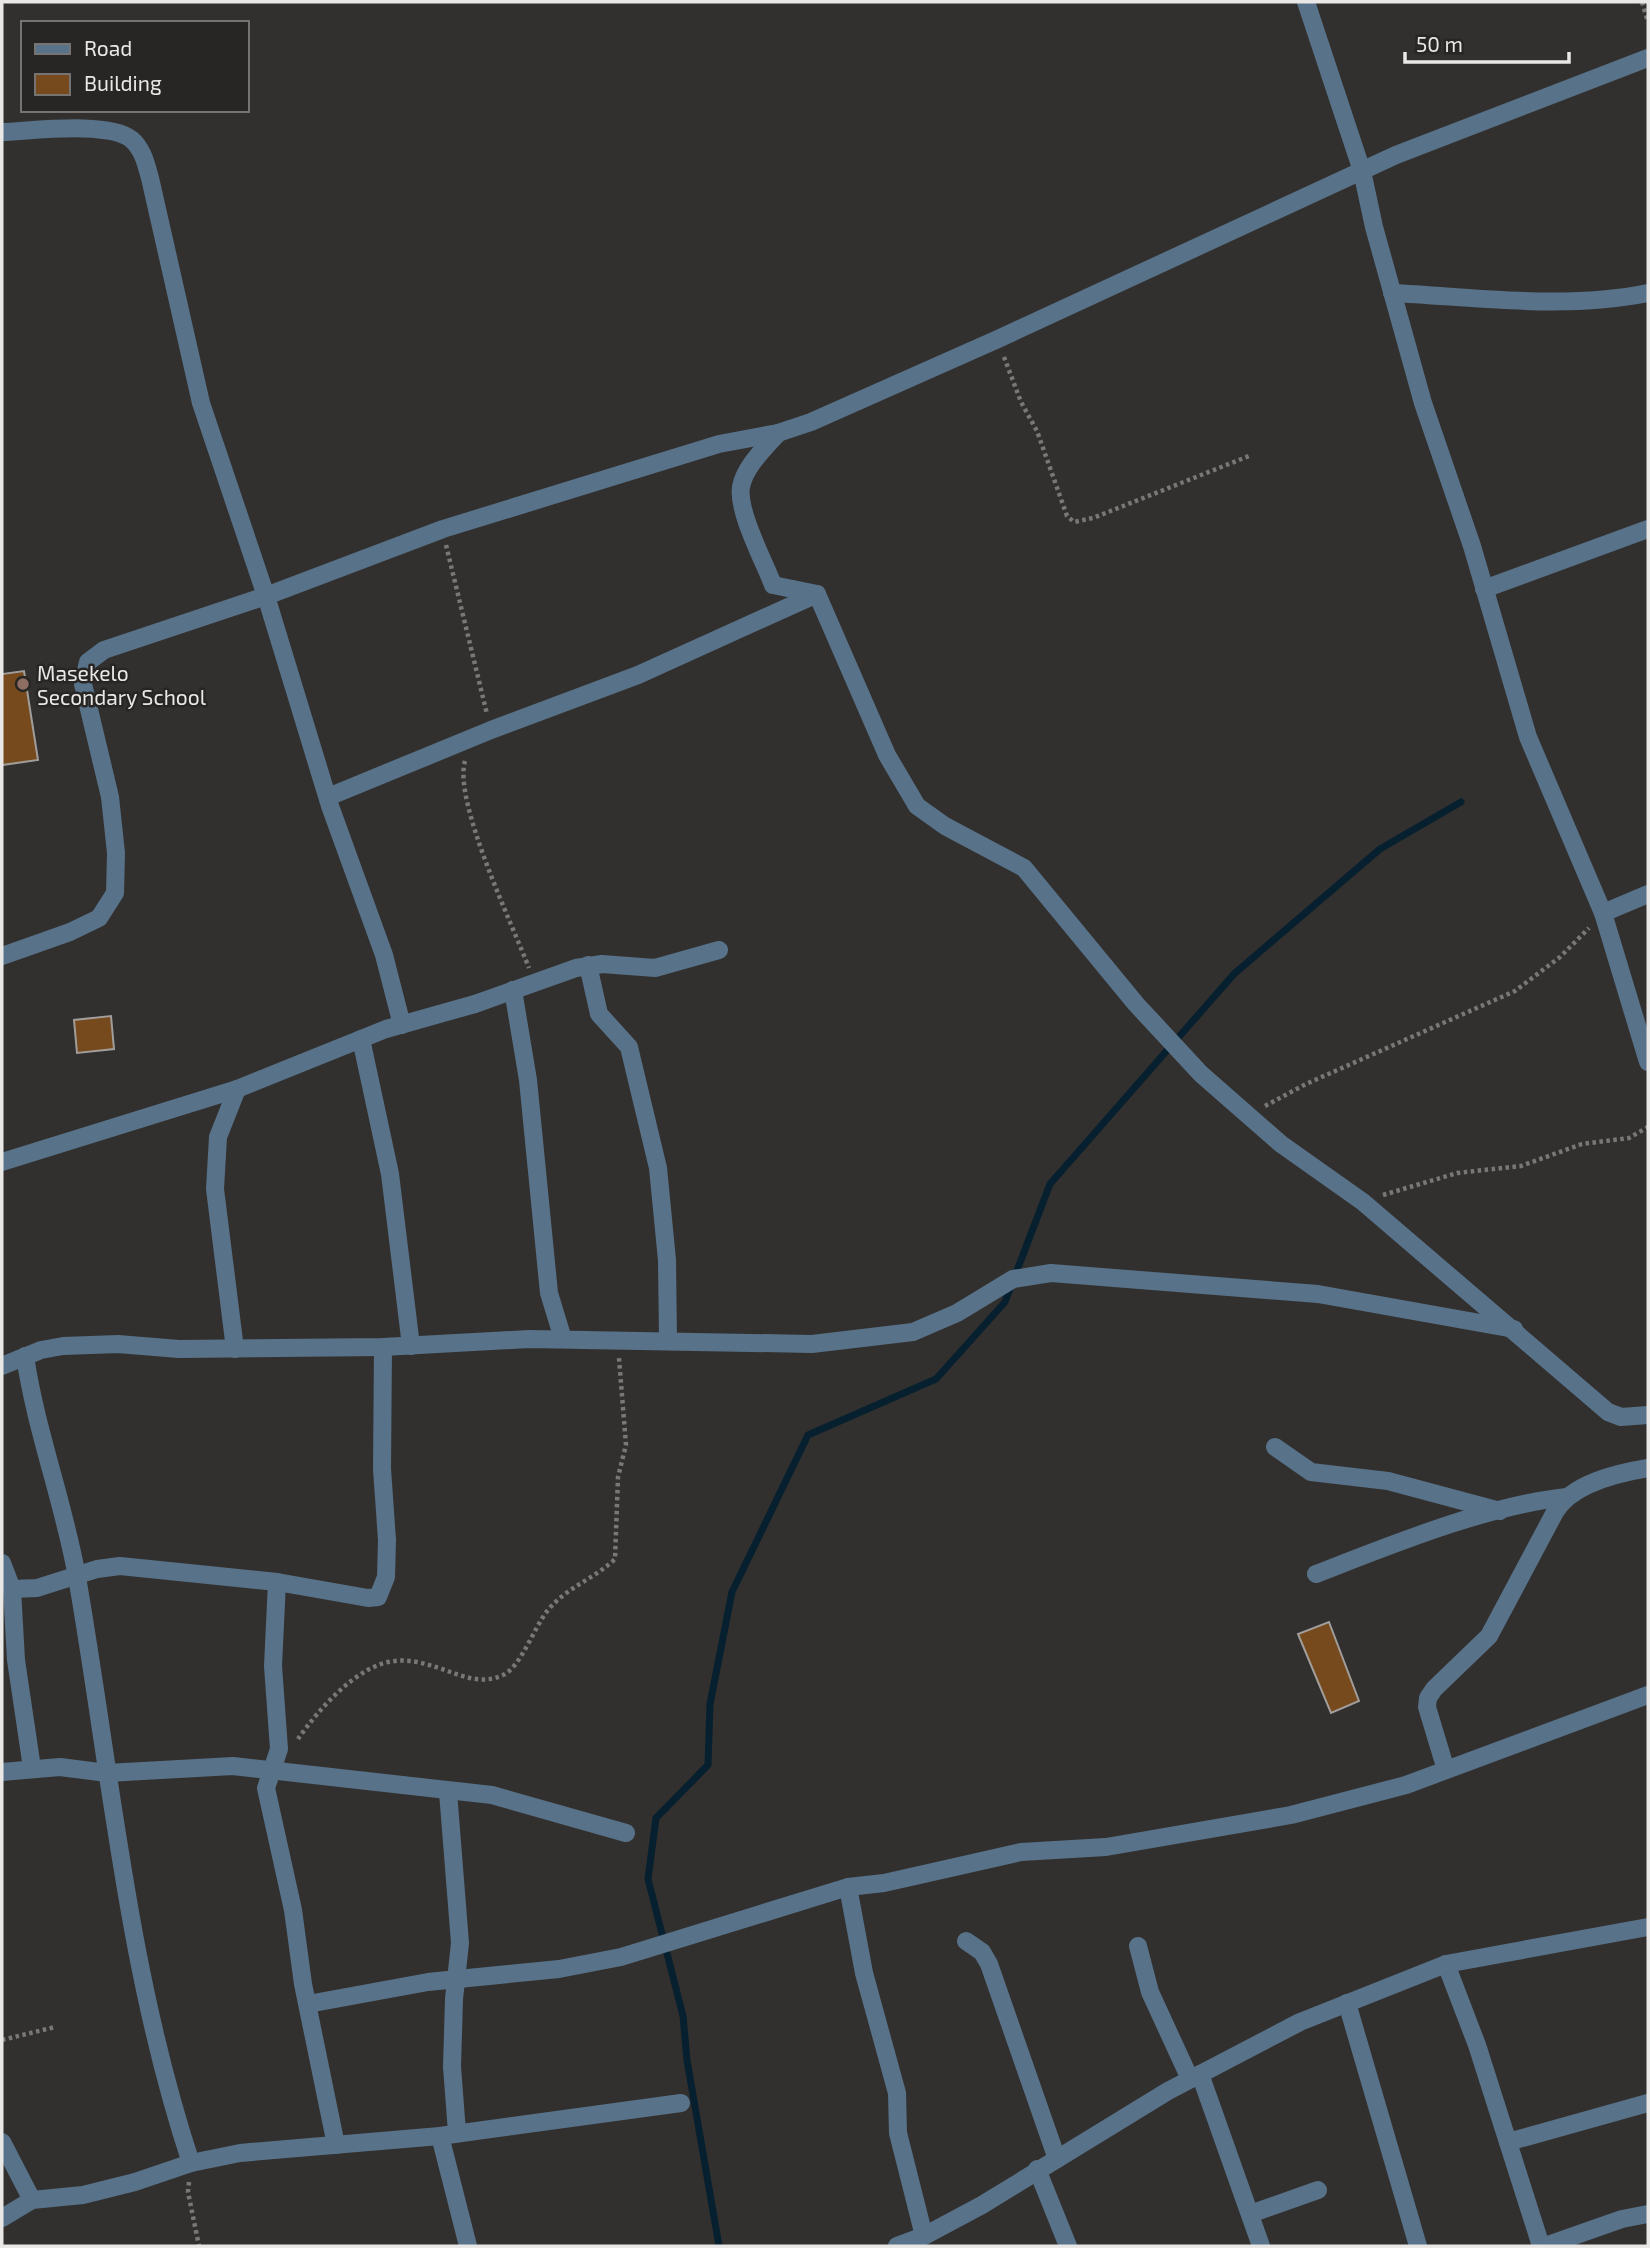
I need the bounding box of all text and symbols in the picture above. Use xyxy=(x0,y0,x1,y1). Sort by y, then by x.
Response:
legend xyxy=(21,21,248,112)
scale bar xyxy=(1405,21,1570,65)
text: 50 m xyxy=(1416,31,1463,56)
text: Road xyxy=(84,35,132,60)
text: Building xyxy=(84,70,162,95)
place label: Masekelo Secondary School xyxy=(37,660,207,709)
marker: Masekelo Secondary School xyxy=(15,676,31,692)

